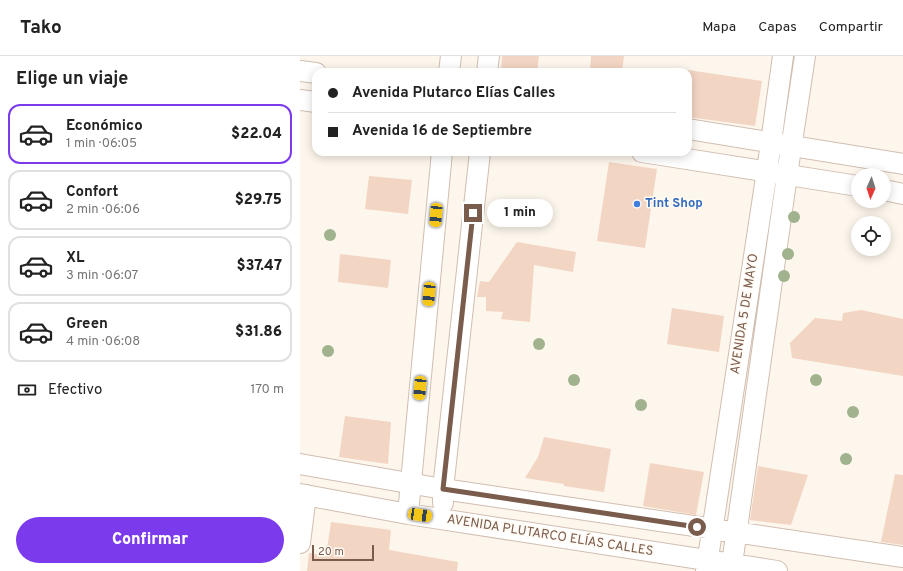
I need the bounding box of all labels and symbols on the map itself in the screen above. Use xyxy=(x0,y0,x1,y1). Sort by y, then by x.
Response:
north arrow xyxy=(851,168,891,208)
place label: Tint Shop xyxy=(645,196,703,212)
callout: 1 min xyxy=(487,199,553,227)
marker: Tint Shop xyxy=(632,199,642,209)
car xyxy=(429,203,443,227)
route end xyxy=(464,204,482,222)
street label: AVENIDA 5 DE MAYO xyxy=(728,252,762,376)
car xyxy=(422,282,436,306)
car xyxy=(413,376,427,400)
car xyxy=(407,507,433,523)
street label: AVENIDA PLUTARCO ELÍAS CALLES xyxy=(446,510,655,560)
route start xyxy=(688,518,706,536)
scale bar xyxy=(312,543,374,562)

